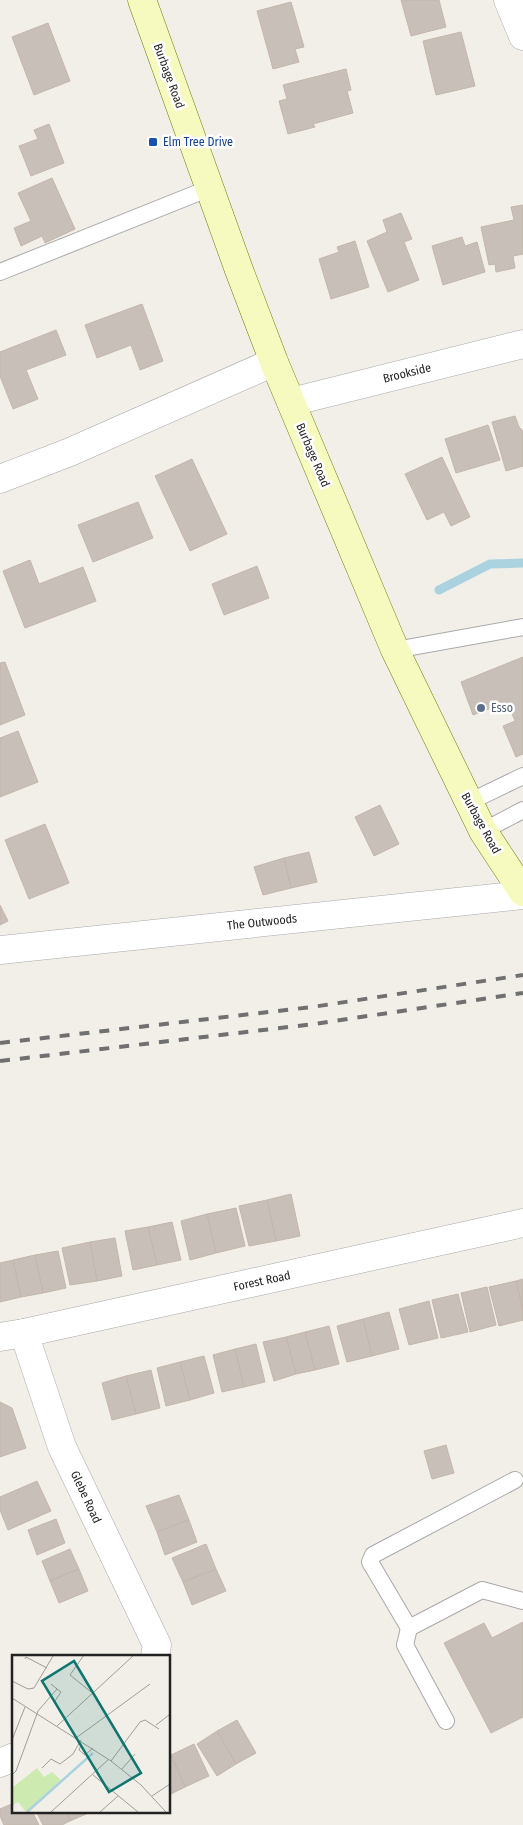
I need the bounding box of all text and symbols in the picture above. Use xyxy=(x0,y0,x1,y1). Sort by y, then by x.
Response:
street label: Burbage Road xyxy=(151,42,187,110)
place label: Elm Tree Drive xyxy=(163,135,233,149)
marker: Elm Tree Drive xyxy=(147,136,159,148)
street label: Brookside xyxy=(381,360,433,386)
street label: Burbage Road xyxy=(293,421,333,489)
place label: Esso xyxy=(491,701,513,715)
marker: Esso xyxy=(475,702,487,714)
street label: Burbage Road xyxy=(458,790,504,856)
street label: The Outwoods xyxy=(226,911,298,933)
street label: Forest Road xyxy=(232,1268,292,1294)
street label: Glebe Road xyxy=(68,1469,104,1525)
inset map xyxy=(12,1655,170,1812)

